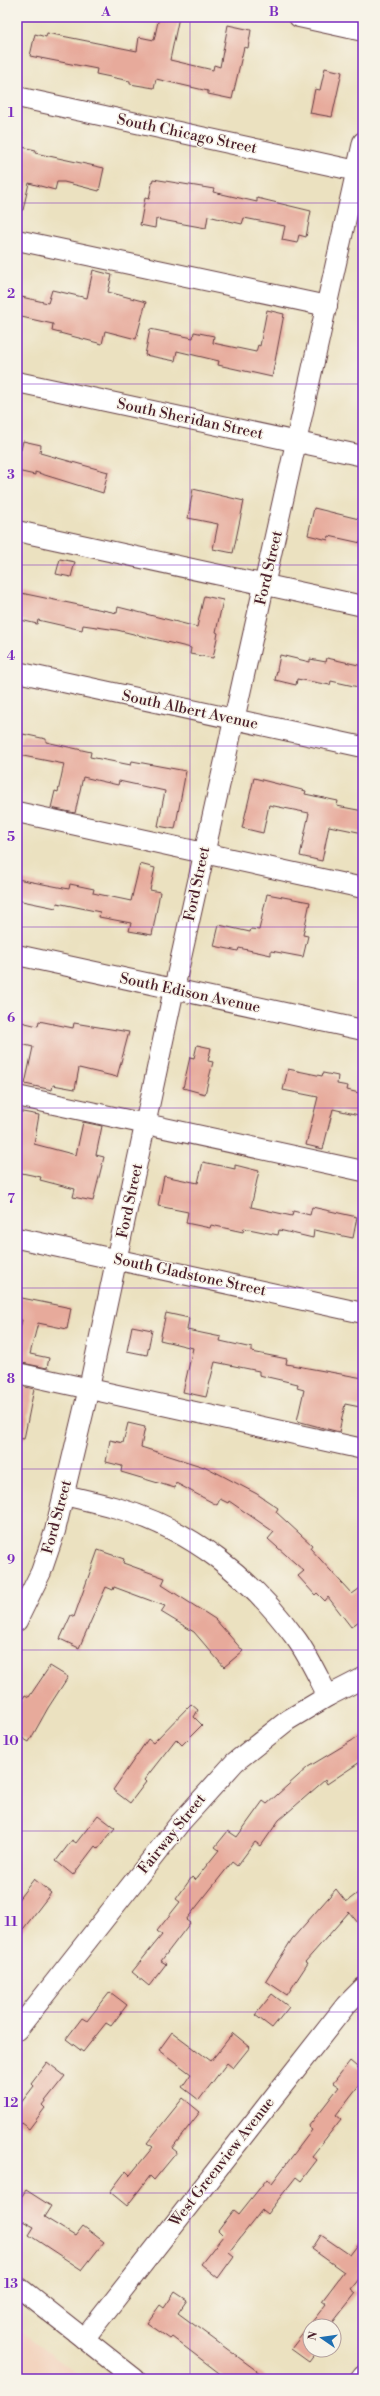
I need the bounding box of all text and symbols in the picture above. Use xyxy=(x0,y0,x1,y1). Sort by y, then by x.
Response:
text: A xyxy=(100,4,111,20)
text: B xyxy=(269,4,279,20)
text: 1 xyxy=(8,105,15,121)
street label: South Chicago Street xyxy=(115,110,259,158)
text: 2 xyxy=(7,286,15,302)
street label: South Sheridan Street xyxy=(115,394,265,444)
text: 3 xyxy=(7,467,15,483)
street label: Ford Street xyxy=(251,528,287,607)
text: 4 xyxy=(7,648,16,664)
street label: South Albert Avenue xyxy=(120,686,260,734)
text: 5 xyxy=(7,829,15,845)
street label: Ford Street xyxy=(180,844,214,923)
street label: South Edison Avenue xyxy=(118,969,262,1017)
text: 6 xyxy=(7,1010,15,1026)
street label: Ford Street xyxy=(113,1161,147,1240)
text: 7 xyxy=(7,1191,15,1207)
street label: South Gladstone Street xyxy=(112,1250,269,1301)
text: 8 xyxy=(7,1371,15,1387)
street label: Ford Street xyxy=(38,1477,76,1556)
text: 9 xyxy=(7,1552,15,1568)
text: 10 xyxy=(3,1733,19,1749)
street label: Fairway Street xyxy=(134,1790,211,1878)
text: 11 xyxy=(5,1914,18,1930)
street label: West Greenview Avenue xyxy=(165,2093,279,2231)
text: 12 xyxy=(4,2095,18,2111)
text: 13 xyxy=(4,2276,18,2292)
north arrow xyxy=(302,2318,342,2358)
text: N xyxy=(305,2330,321,2342)

